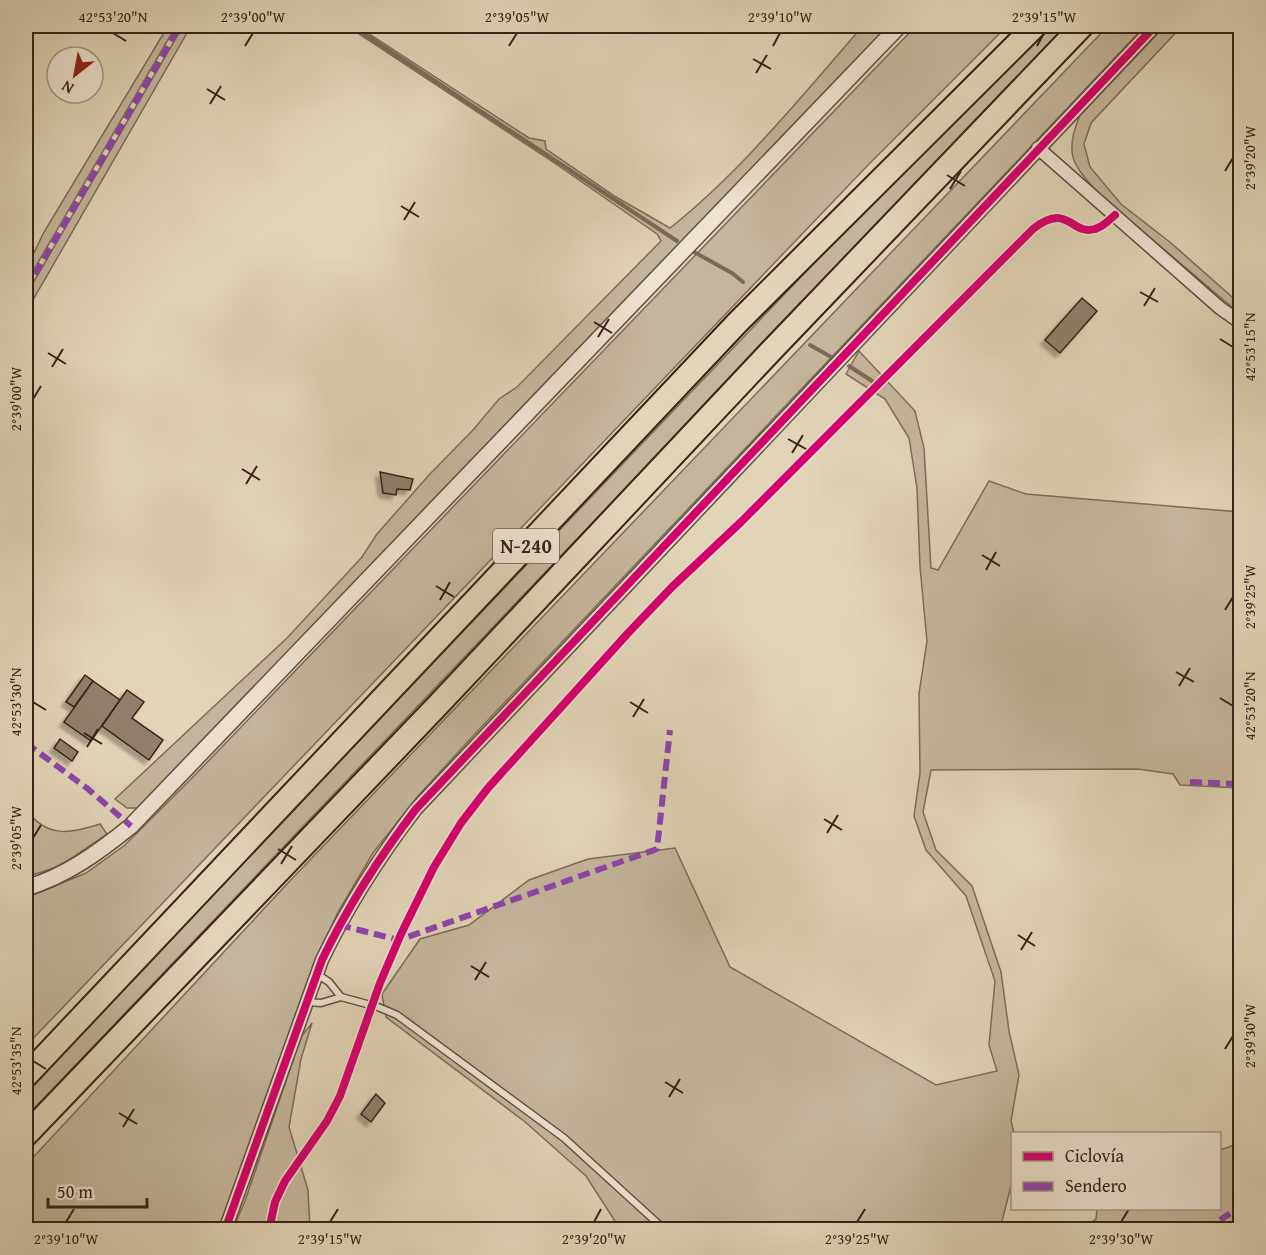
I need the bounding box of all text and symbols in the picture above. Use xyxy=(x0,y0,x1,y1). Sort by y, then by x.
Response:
text: 42°53'20"N xyxy=(79,6,148,27)
text: 2°39'00"W xyxy=(221,6,286,27)
text: 2°39'05"W xyxy=(485,6,550,27)
text: 2°39'10"W xyxy=(748,6,813,27)
text: 2°39'15"W xyxy=(1012,6,1077,27)
north arrow xyxy=(45,45,105,105)
text: N xyxy=(56,75,78,101)
text: 2°39'20"W xyxy=(1239,125,1260,190)
text: 42°53'15"N xyxy=(1239,312,1260,381)
text: 2°39'00"W xyxy=(5,366,26,431)
road number: N-240 xyxy=(493,529,559,563)
text: 2°39'25"W xyxy=(1239,564,1260,629)
text: 42°53'30"N xyxy=(5,667,26,736)
text: 42°53'20"N xyxy=(1239,671,1260,740)
text: 2°39'05"W xyxy=(5,805,26,870)
text: 2°39'30"W xyxy=(1239,1003,1260,1068)
text: 42°53'35"N xyxy=(5,1026,26,1095)
legend xyxy=(1011,1132,1221,1210)
text: Ciclovía xyxy=(1065,1142,1124,1169)
scale bar xyxy=(48,1171,147,1209)
text: Sendero xyxy=(1065,1172,1127,1199)
text: 50 m xyxy=(57,1178,93,1205)
text: 2°39'10"W xyxy=(34,1228,99,1249)
text: 2°39'15"W xyxy=(298,1228,363,1249)
text: 2°39'20"W xyxy=(562,1228,627,1249)
text: 2°39'25"W xyxy=(825,1228,890,1249)
text: 2°39'30"W xyxy=(1089,1228,1154,1249)

